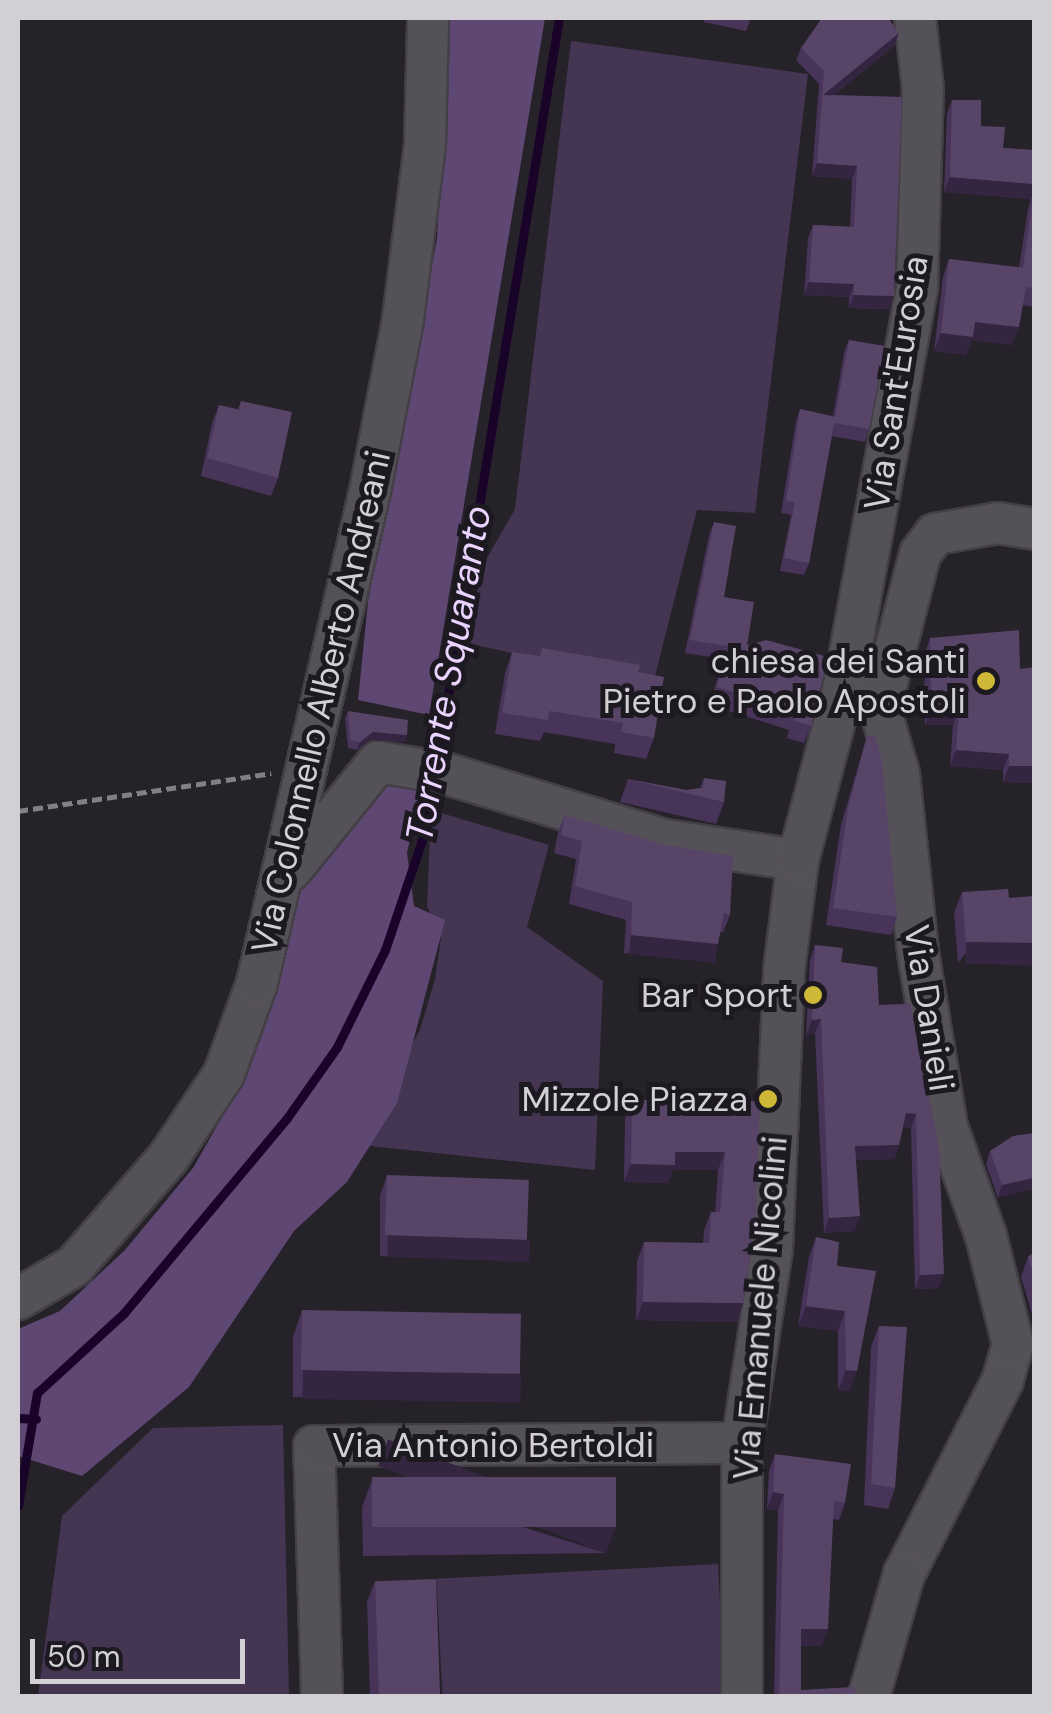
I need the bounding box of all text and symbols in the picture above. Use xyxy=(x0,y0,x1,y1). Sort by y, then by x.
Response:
street label: Via Sant'Eurosia xyxy=(855,253,937,513)
street label: Via Colonnello Alberto Andreani xyxy=(243,447,399,957)
water label: Torrente Squaranto xyxy=(397,502,501,846)
place label: chiesa dei Santi Pietro e Paolo Apostoli xyxy=(603,640,966,722)
marker: chiesa dei Santi Pietro e Paolo Apostoli xyxy=(975,670,997,692)
street label: Via Danieli xyxy=(895,922,963,1094)
place label: Bar Sport xyxy=(641,974,793,1016)
marker: Bar Sport xyxy=(802,984,824,1006)
place label: Mizzole Piazza xyxy=(522,1078,748,1120)
marker: Mizzole Piazza xyxy=(757,1088,779,1110)
street label: Via Emanuele Nicolini xyxy=(724,1134,796,1482)
street label: Via Antonio Bertoldi xyxy=(332,1424,654,1466)
scale bar xyxy=(35,1619,250,1681)
text: 50 m xyxy=(47,1637,121,1676)

